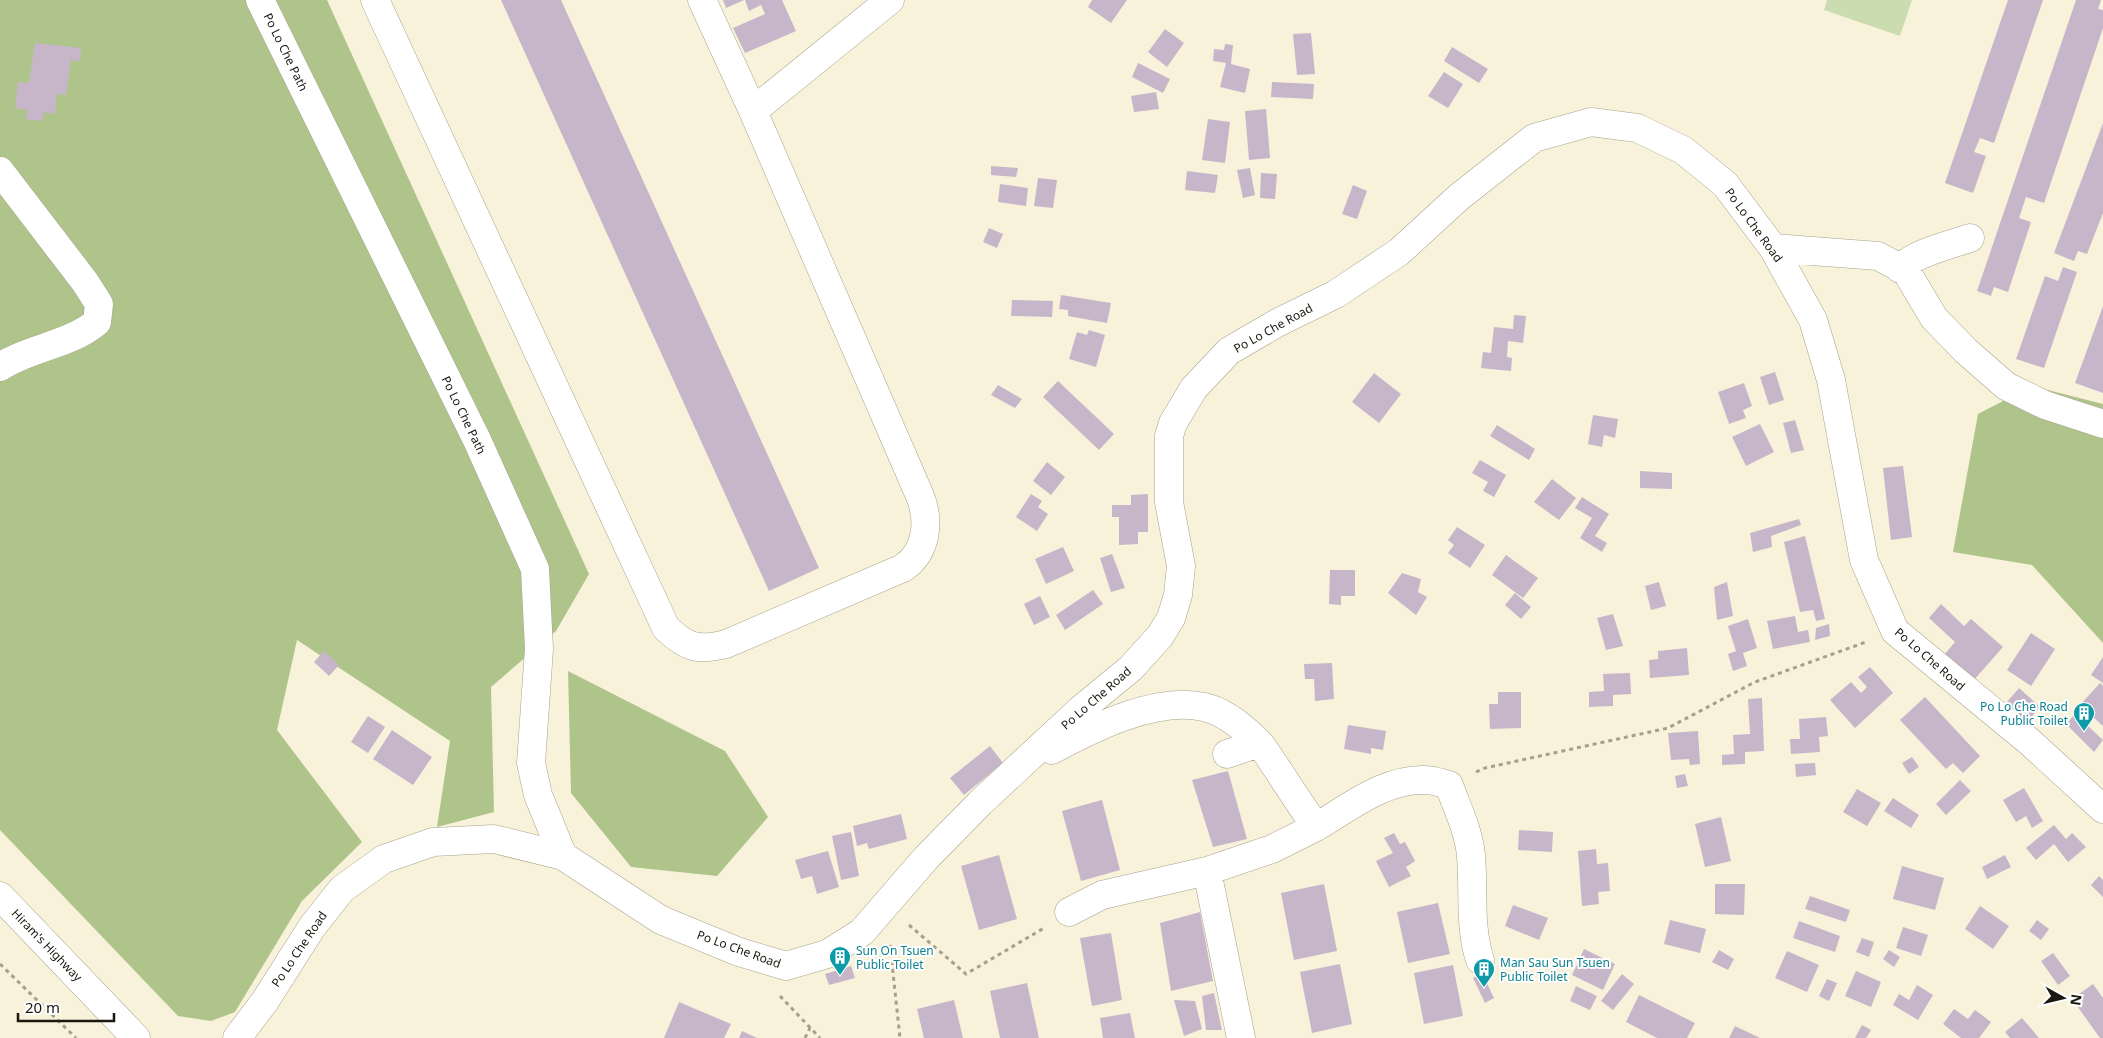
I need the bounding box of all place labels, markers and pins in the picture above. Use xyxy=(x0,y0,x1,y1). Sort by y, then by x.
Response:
place label: Po Lo Che Road Public Toilet xyxy=(1980,698,2069,729)
building icon: Po Lo Che Road Public Toilet xyxy=(2072,701,2096,732)
place label: Sun On Tsuen Public Toilet xyxy=(856,942,934,973)
building icon: Sun On Tsuen Public Toilet xyxy=(828,945,852,976)
place label: Man Sau Sun Tsuen Public Toilet xyxy=(1500,954,1610,985)
building icon: Man Sau Sun Tsuen Public Toilet xyxy=(1472,957,1496,988)

